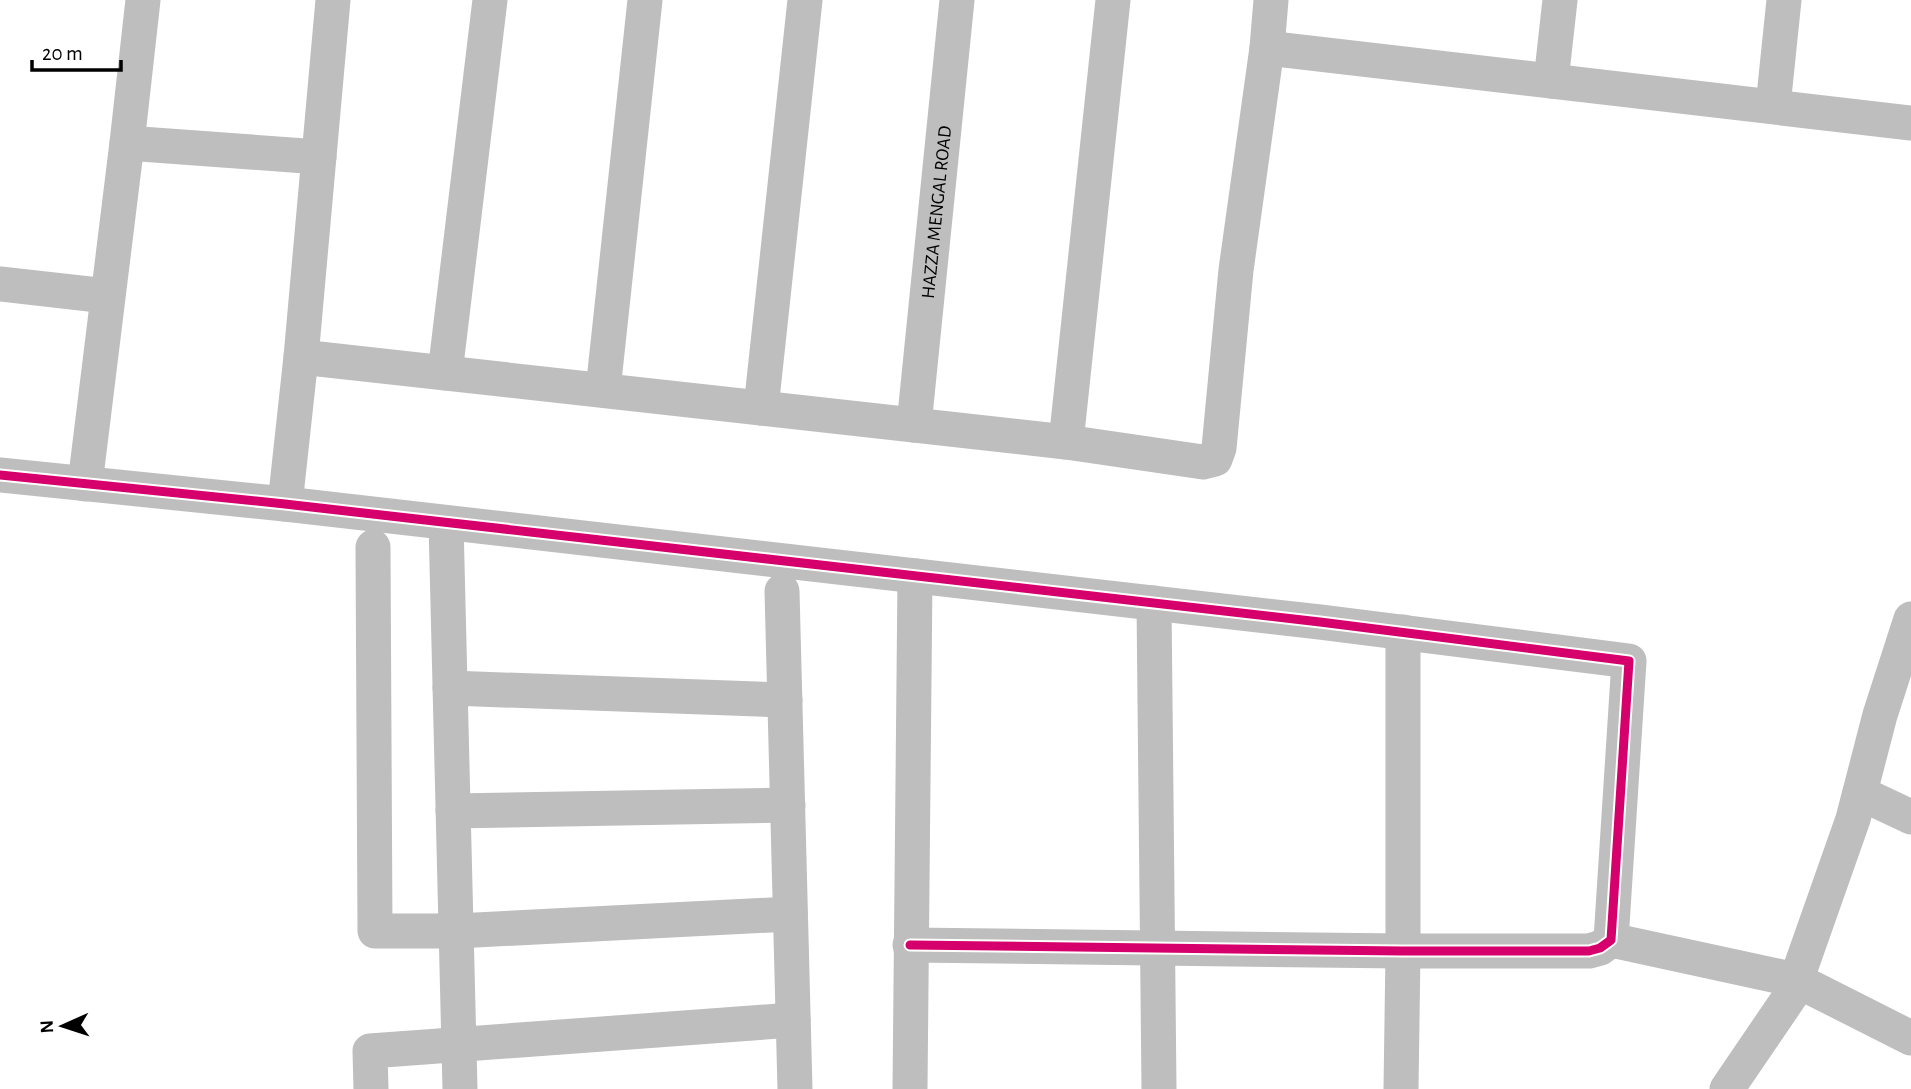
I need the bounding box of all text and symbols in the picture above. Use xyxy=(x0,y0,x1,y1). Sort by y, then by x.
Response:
scale bar xyxy=(32,28,121,72)
text: 20 m xyxy=(42,43,83,64)
street label: HAZZA MENGAL ROAD xyxy=(919,125,955,300)
north arrow xyxy=(28,991,98,1061)
text: N xyxy=(38,1020,57,1034)

